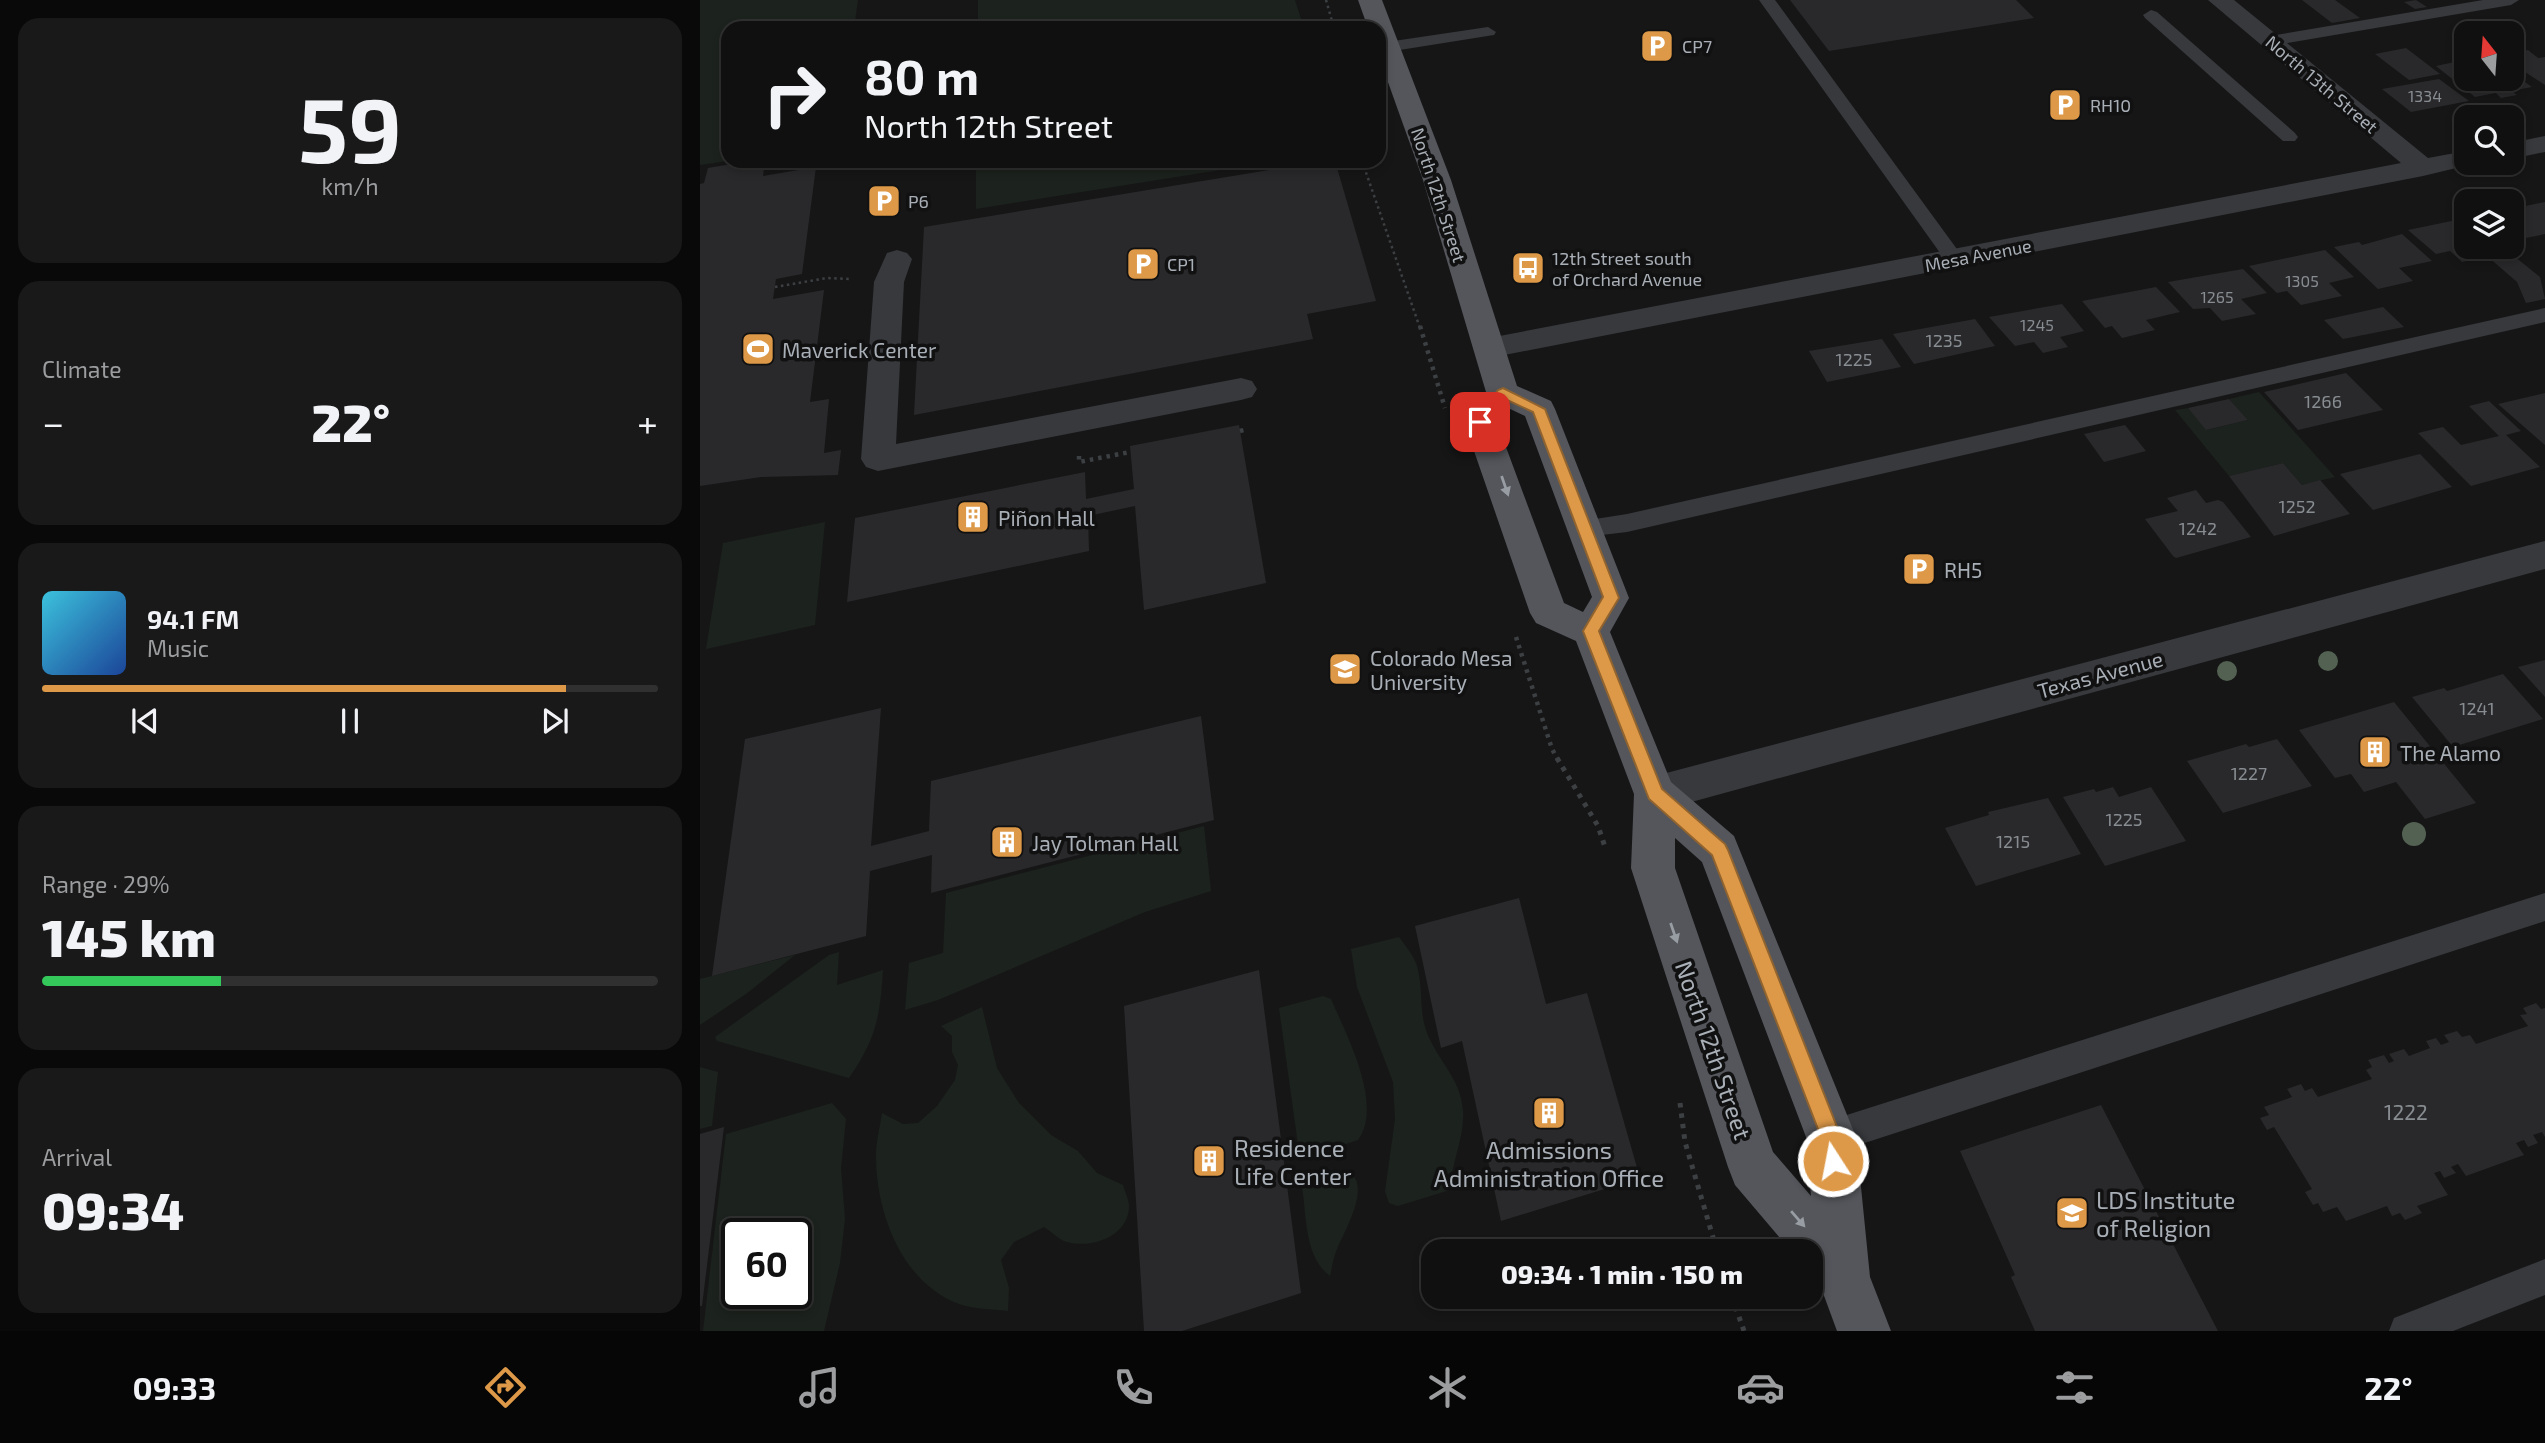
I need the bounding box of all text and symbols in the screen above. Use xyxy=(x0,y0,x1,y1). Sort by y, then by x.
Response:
north arrow xyxy=(2454,21,2524,91)
map controls xyxy=(2454,21,2524,259)
parking icon: CP7 xyxy=(1638,27,1676,65)
street label: North 13th Street xyxy=(2261,31,2383,138)
place label: CP7 xyxy=(1682,35,1712,57)
text: 80 m xyxy=(864,46,979,105)
icon: right xyxy=(749,49,840,140)
text: 59 xyxy=(298,72,402,181)
parking icon: RH10 xyxy=(2046,86,2084,124)
house number: 1334 xyxy=(2408,86,2442,105)
place label: RH10 xyxy=(2090,94,2131,116)
button: search xyxy=(2454,105,2524,175)
text: North 12th Street xyxy=(864,106,1113,144)
street label: North 12th Street xyxy=(1407,125,1471,265)
text: km/h xyxy=(321,172,379,200)
parking icon: P6 xyxy=(865,182,903,220)
button: layers xyxy=(2454,189,2524,259)
place label: P6 xyxy=(908,190,929,212)
street label: Mesa Avenue xyxy=(1923,234,2033,276)
parking icon: CP1 xyxy=(1124,245,1162,283)
place label: 12th Street south of Orchard Avenue xyxy=(1552,247,1702,290)
bus stop icon: 12th Street south of Orchard Avenue xyxy=(1509,249,1547,287)
place label: CP1 xyxy=(1167,253,1195,275)
house number: 1305 xyxy=(2285,271,2319,290)
house number: 1265 xyxy=(2200,287,2234,306)
house number: 1245 xyxy=(2020,315,2054,334)
house number: 1235 xyxy=(1926,329,1962,351)
sports icon: Maverick Center xyxy=(739,330,777,368)
place label: Maverick Center xyxy=(782,337,937,362)
house number: 1225 xyxy=(1835,348,1873,370)
text: Climate xyxy=(42,355,122,383)
text: 22° xyxy=(311,390,390,452)
house number: 1266 xyxy=(2304,390,2342,412)
pin xyxy=(1450,392,1510,452)
text: − xyxy=(42,399,64,445)
text: + xyxy=(637,399,658,445)
icon: arrive xyxy=(1461,403,1499,441)
one-way arrow xyxy=(1499,476,1510,497)
house number: 1252 xyxy=(2278,495,2316,517)
building icon: Piñon Hall xyxy=(954,498,992,536)
place label: Piñon Hall xyxy=(998,505,1095,530)
house number: 1242 xyxy=(2179,517,2217,539)
parking icon: RH5 xyxy=(1900,550,1938,588)
place label: RH5 xyxy=(1944,557,1982,582)
text: 94.1 FM xyxy=(147,603,239,634)
text: Music xyxy=(147,634,209,662)
place label: Colorado Mesa University xyxy=(1370,645,1513,694)
street label: Texas Avenue xyxy=(2034,645,2166,703)
school or university icon: Colorado Mesa University xyxy=(1326,650,1364,688)
house number: 1241 xyxy=(2459,697,2495,719)
icon: previous xyxy=(126,702,164,740)
icon: pause xyxy=(331,702,369,740)
icon: next xyxy=(536,702,574,740)
building icon: The Alamo xyxy=(2356,733,2394,771)
place label: The Alamo xyxy=(2400,740,2501,765)
house number: 1227 xyxy=(2231,762,2267,784)
house number: 1225 xyxy=(2105,808,2143,830)
building icon: Jay Tolman Hall xyxy=(988,823,1026,861)
place label: Jay Tolman Hall xyxy=(1032,830,1179,855)
house number: 1215 xyxy=(1996,830,2030,852)
text: Range · 29% xyxy=(42,870,170,898)
text: 145 km xyxy=(42,905,216,967)
one-way arrow xyxy=(1670,923,1680,944)
street label: North 12th Street xyxy=(1670,957,1758,1143)
building icon: Admissions Administration Office xyxy=(1530,1094,1568,1132)
house number: 1222 xyxy=(2384,1099,2428,1124)
position arrow xyxy=(1796,1124,1870,1198)
place label: Residence Life Center xyxy=(1234,1133,1352,1190)
place label: Admissions Administration Office xyxy=(1434,1135,1664,1192)
building icon: Residence Life Center xyxy=(1190,1142,1228,1180)
text: Arrival xyxy=(42,1143,112,1171)
text: 09:34 xyxy=(42,1178,184,1240)
place label: LDS Institute of Religion xyxy=(2096,1185,2235,1242)
school or university icon: LDS Institute of Religion xyxy=(2053,1194,2091,1232)
one-way arrow xyxy=(1790,1210,1805,1227)
speed limit sign: 60 xyxy=(721,1218,812,1309)
text: 09:34 · 1 min · 150 m xyxy=(1501,1258,1743,1289)
icon: directions xyxy=(481,1363,530,1412)
icon: music xyxy=(795,1363,844,1412)
icon: phone xyxy=(1109,1363,1158,1412)
icon: climate xyxy=(1423,1363,1472,1412)
icon: car xyxy=(1736,1363,1785,1412)
icon: filters xyxy=(2050,1363,2099,1412)
text: 09:33 xyxy=(132,1368,216,1406)
text: 22° xyxy=(2364,1368,2412,1406)

